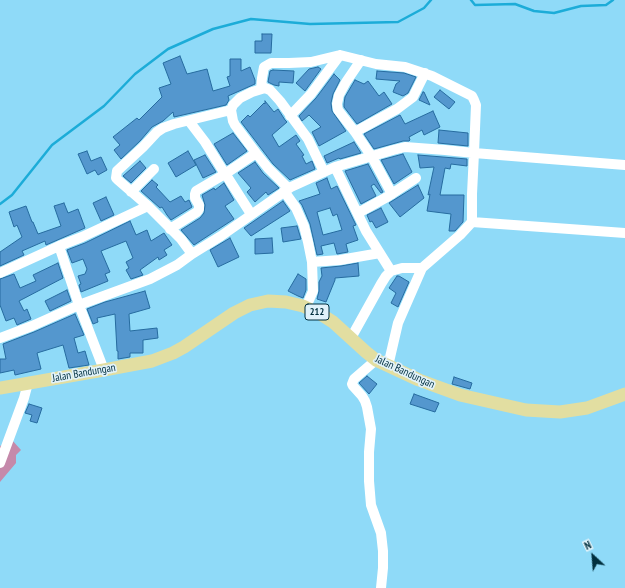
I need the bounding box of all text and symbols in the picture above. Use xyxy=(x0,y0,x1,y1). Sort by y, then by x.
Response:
road number: 212 xyxy=(305,304,329,320)
street label: Jalan Bandungan xyxy=(373,353,437,391)
street label: Jalan Bandungan xyxy=(51,361,117,385)
north arrow xyxy=(573,536,613,576)
text: N xyxy=(582,538,593,553)

